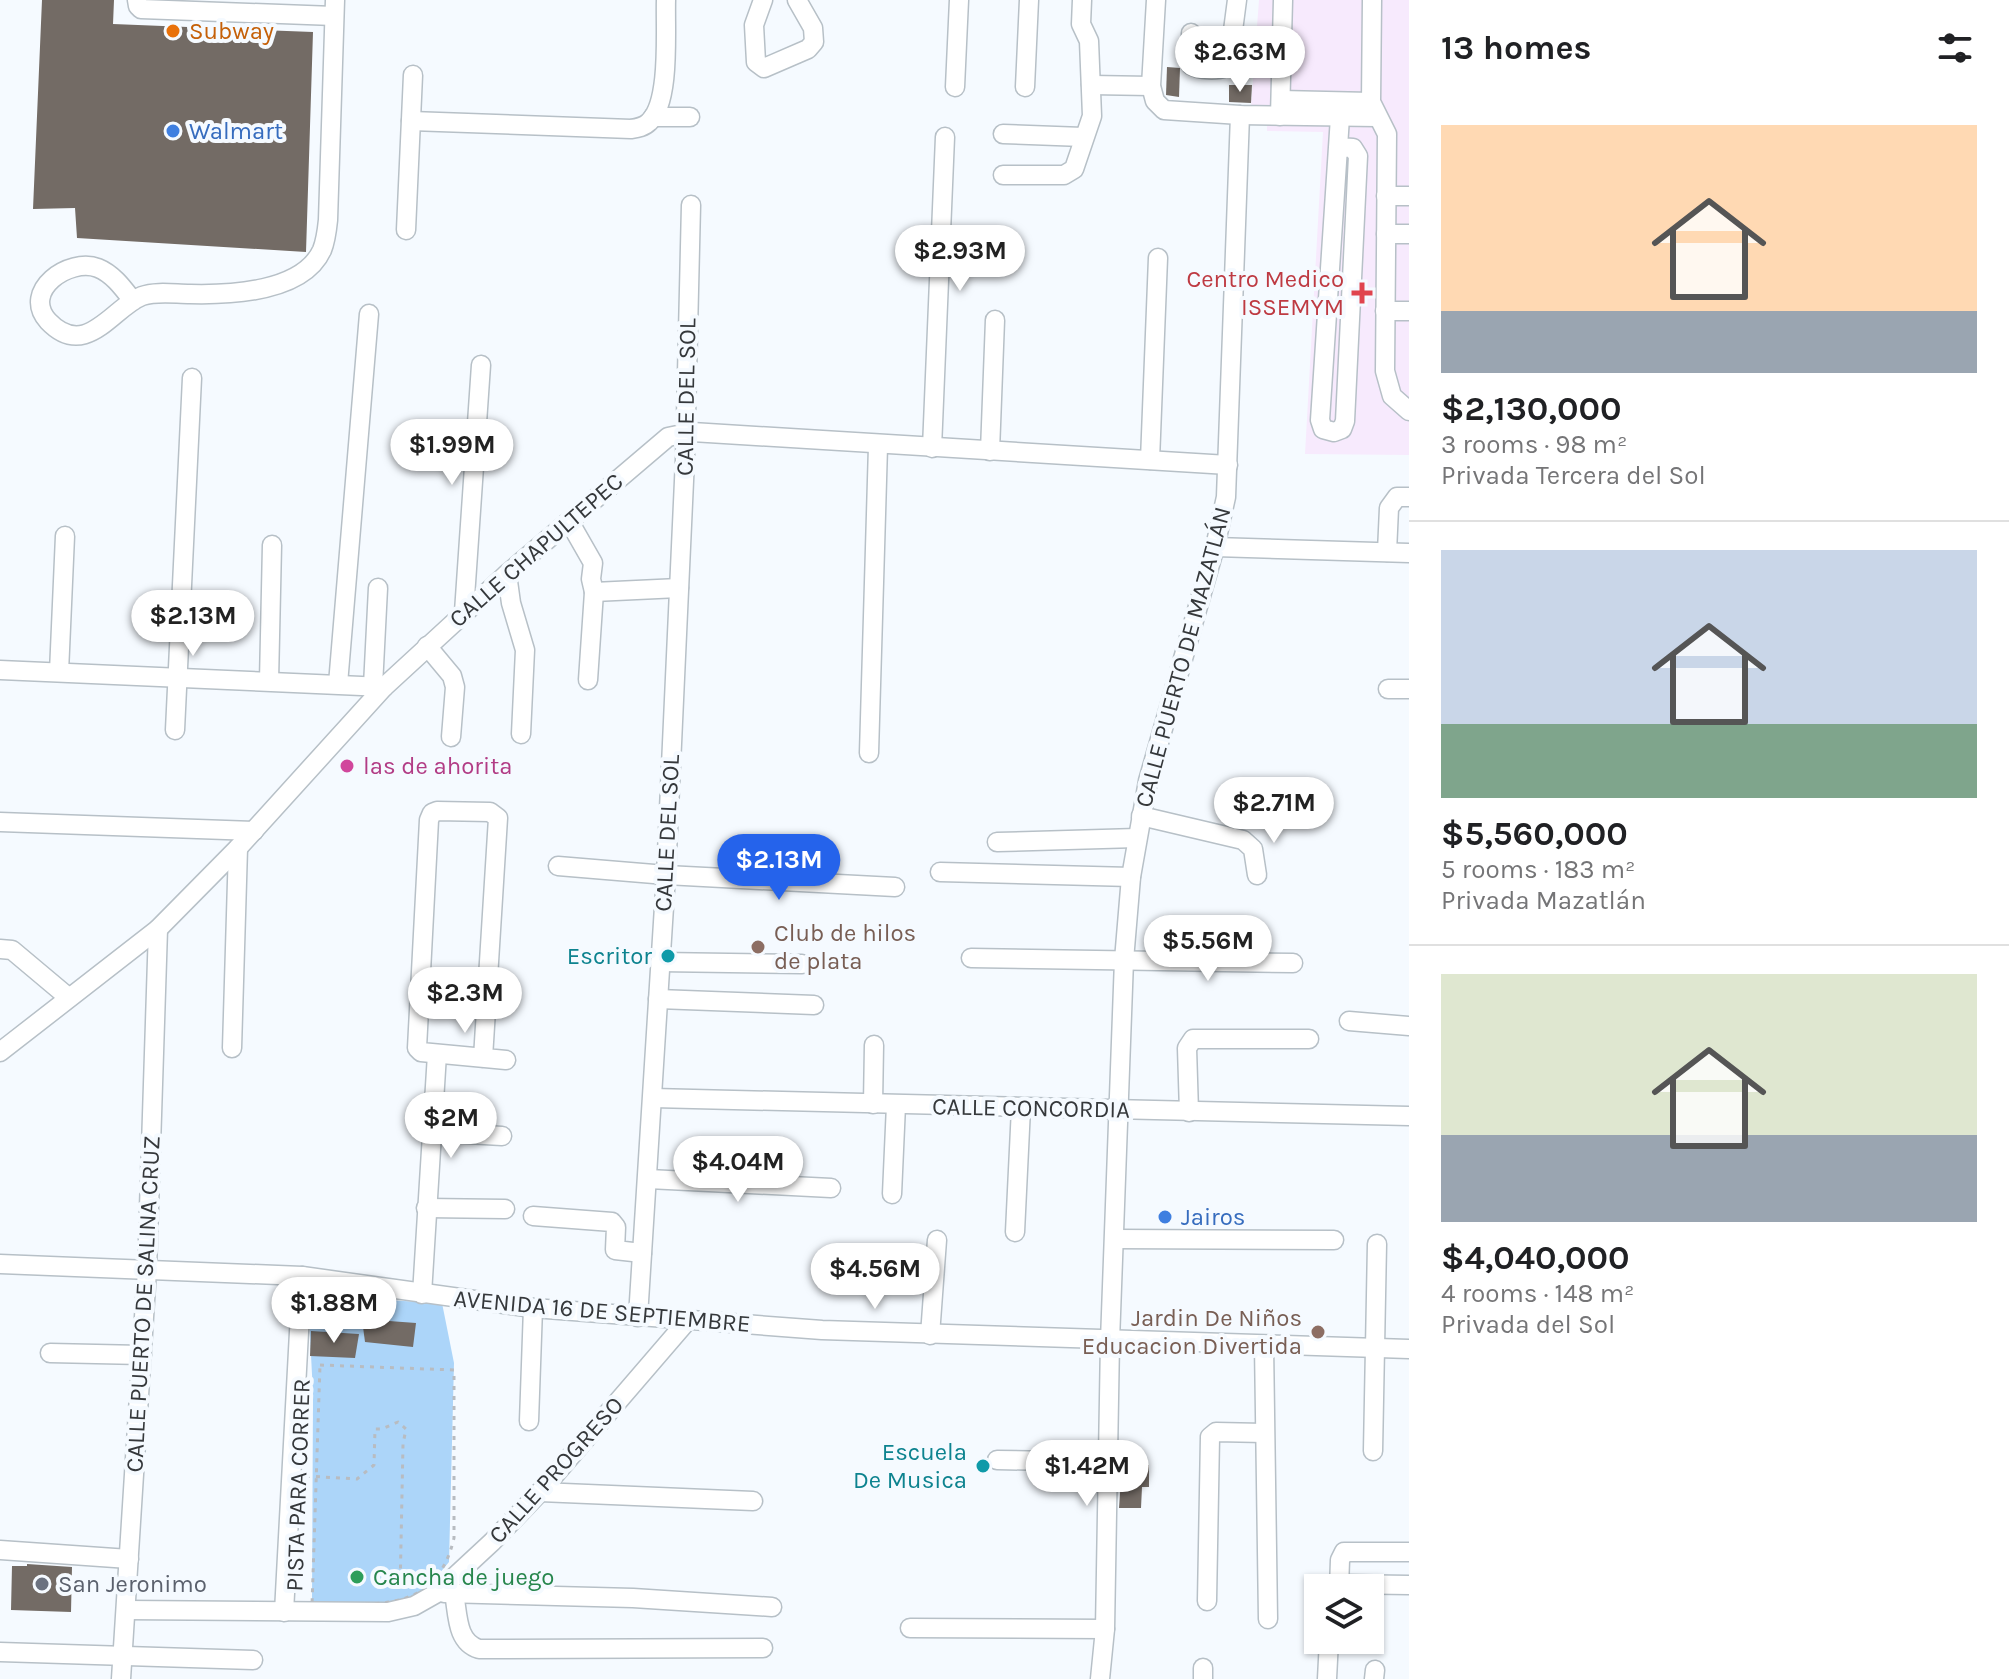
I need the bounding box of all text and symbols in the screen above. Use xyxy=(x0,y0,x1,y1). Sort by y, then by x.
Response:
place label: Subway xyxy=(189,17,274,45)
marker: Subway xyxy=(164,22,182,40)
pin: $2.63M xyxy=(1175,26,1305,94)
icon: filters xyxy=(1933,26,1977,70)
text: 13 homes xyxy=(1441,28,1592,68)
text: $2.63M xyxy=(1193,36,1287,67)
place label: Walmart xyxy=(189,117,283,145)
marker: Walmart xyxy=(164,122,182,140)
icon: home xyxy=(1637,177,1781,321)
pin: $2.93M xyxy=(895,225,1025,293)
text: $2.93M xyxy=(913,235,1007,266)
place label: Centro Medico ISSEMYM xyxy=(1186,265,1344,321)
marker: Centro Medico ISSEMYM xyxy=(1351,282,1373,304)
street label: CALLE DEL SOL xyxy=(671,317,701,476)
text: $2,130,000 xyxy=(1441,389,1622,429)
pin: $1.99M xyxy=(387,419,517,487)
text: $1.99M xyxy=(408,429,496,460)
text: 3 rooms · 98 m² xyxy=(1441,429,1627,460)
text: Privada Tercera del Sol xyxy=(1441,460,1706,491)
street label: CALLE CHAPULTEPEC xyxy=(444,467,628,633)
street label: CALLE PUERTO DE MAZATLÁN xyxy=(1128,503,1237,810)
pin: $2.13M xyxy=(128,590,258,658)
text: $2.13M xyxy=(149,600,237,631)
icon: home xyxy=(1637,602,1781,746)
place label: las de ahorita xyxy=(363,752,512,780)
street label: CALLE DEL SOL xyxy=(649,753,685,912)
marker: las de ahorita xyxy=(338,757,356,775)
pin: $2.71M xyxy=(1209,777,1339,845)
text: $2.71M xyxy=(1232,787,1316,818)
text: $5,560,000 xyxy=(1441,814,1628,854)
pin: $2.13M xyxy=(714,834,844,902)
text: $2.13M xyxy=(735,844,823,875)
text: 5 rooms · 183 m² xyxy=(1441,854,1636,885)
text: Privada Mazatlán xyxy=(1441,885,1646,916)
pin: $5.56M xyxy=(1143,915,1273,983)
place label: Club de hilos de plata xyxy=(774,919,916,975)
text: $5.56M xyxy=(1162,925,1254,956)
marker: Club de hilos de plata xyxy=(749,938,767,956)
place label: Escritor xyxy=(567,942,652,970)
marker: Escritor xyxy=(659,947,677,965)
pin: $2.3M xyxy=(409,967,521,1035)
text: $2.3M xyxy=(426,977,504,1008)
icon: home xyxy=(1637,1026,1781,1170)
pin: $2M xyxy=(412,1092,490,1160)
street label: CALLE CONCORDIA xyxy=(932,1092,1130,1124)
text: $2M xyxy=(423,1102,479,1133)
street label: CALLE PUERTO DE SALINA CRUZ xyxy=(120,1135,166,1473)
pin: $4.04M xyxy=(673,1136,803,1204)
text: $4.04M xyxy=(691,1146,785,1177)
place label: Jairos xyxy=(1181,1203,1245,1231)
marker: Jairos xyxy=(1156,1208,1174,1226)
text: $4,040,000 xyxy=(1441,1238,1630,1278)
pin: $4.56M xyxy=(810,1243,940,1311)
text: $4.56M xyxy=(829,1253,921,1284)
pin: $1.88M xyxy=(269,1277,399,1345)
text: 4 rooms · 148 m² xyxy=(1441,1278,1635,1309)
street label: AVENIDA 16 DE SEPTIEMBRE xyxy=(452,1284,752,1338)
text: $1.88M xyxy=(289,1287,379,1318)
place label: Jardin De Niños Educacion Divertida xyxy=(1082,1304,1302,1360)
text: Privada del Sol xyxy=(1441,1309,1615,1340)
marker: Jardin De Niños Educacion Divertida xyxy=(1309,1323,1327,1341)
street label: PISTA PARA CORRER xyxy=(280,1378,316,1592)
street label: CALLE PROGRESO xyxy=(483,1391,629,1549)
place label: Escuela De Musica xyxy=(853,1438,967,1494)
pin: $1.42M xyxy=(1022,1440,1152,1508)
text: $1.42M xyxy=(1044,1450,1130,1481)
marker: Escuela De Musica xyxy=(974,1457,992,1475)
place label: Cancha de juego xyxy=(373,1563,554,1591)
marker: Cancha de juego xyxy=(348,1568,366,1586)
place label: San Jeronimo xyxy=(58,1570,207,1598)
map controls xyxy=(1304,1574,1384,1654)
button: layers xyxy=(1304,1574,1384,1654)
marker: San Jeronimo xyxy=(33,1575,51,1593)

